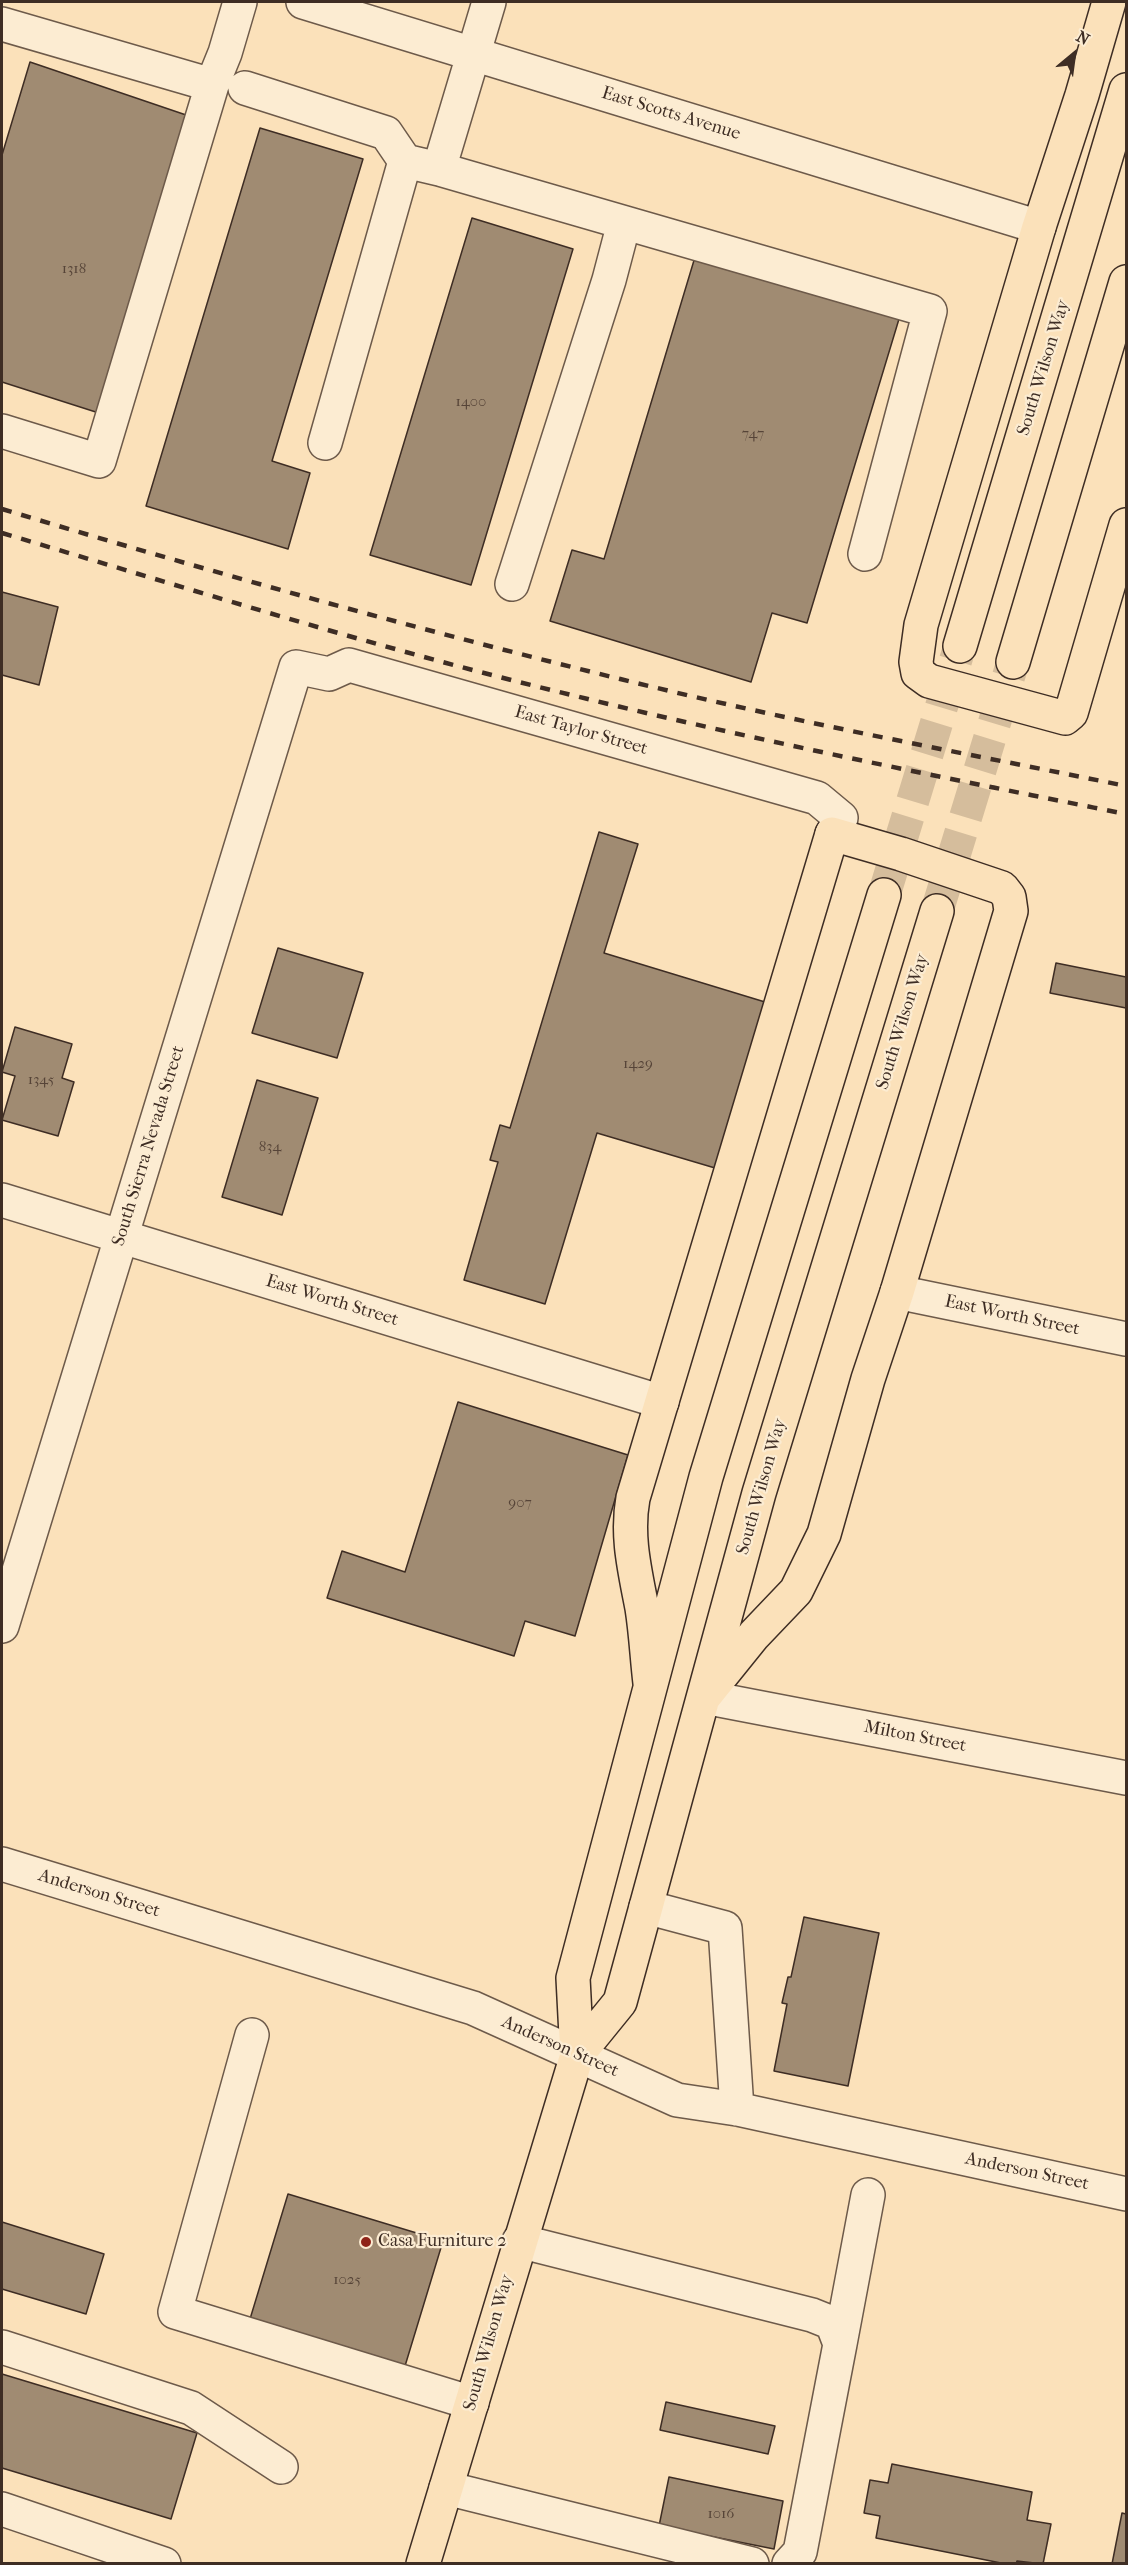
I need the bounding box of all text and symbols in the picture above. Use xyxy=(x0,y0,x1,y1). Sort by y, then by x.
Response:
north arrow xyxy=(1044,24,1104,84)
text: N xyxy=(1073,27,1093,49)
street label: East Scotts Avenue xyxy=(599,83,743,145)
house number: 1318 xyxy=(62,260,86,278)
street label: South Wilson Way xyxy=(1013,298,1075,438)
house number: 1400 xyxy=(456,393,486,411)
house number: 747 xyxy=(742,425,764,443)
street label: East Taylor Street xyxy=(512,702,650,760)
street label: South Wilson Way xyxy=(872,952,934,1092)
street label: South Sierra Nevada Street xyxy=(108,1043,190,1249)
house number: 1429 xyxy=(623,1055,653,1073)
house number: 1345 xyxy=(28,1071,54,1089)
house number: 834 xyxy=(259,1138,281,1156)
street label: East Worth Street xyxy=(263,1271,401,1331)
street label: East Worth Street xyxy=(943,1291,1081,1341)
street label: South Wilson Way xyxy=(732,1416,792,1558)
house number: 907 xyxy=(508,1494,532,1512)
street label: Milton Street xyxy=(862,1716,968,1758)
street label: Anderson Street xyxy=(36,1865,162,1923)
street label: Anderson Street xyxy=(498,2012,622,2082)
street label: Anderson Street xyxy=(963,2148,1091,2196)
place label: Casa Furniture 2 xyxy=(378,2231,507,2253)
marker: Casa Furniture 2 xyxy=(359,2235,373,2249)
house number: 1025 xyxy=(333,2271,361,2289)
street label: South Wilson Way xyxy=(459,2272,519,2414)
house number: 1016 xyxy=(708,2505,734,2523)

